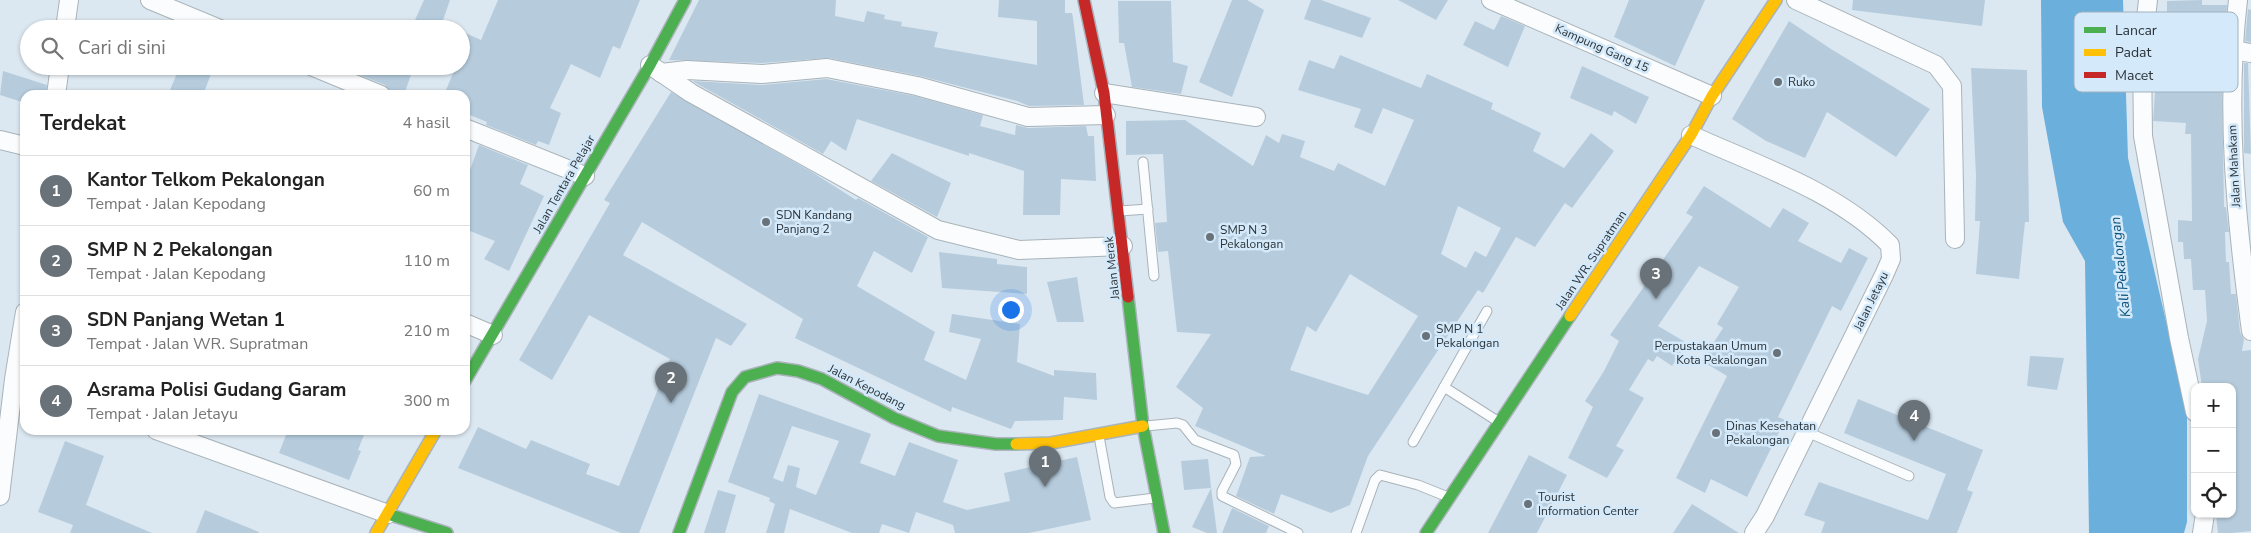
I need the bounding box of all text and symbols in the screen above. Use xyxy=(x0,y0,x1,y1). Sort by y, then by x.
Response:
legend xyxy=(2074,12,2238,92)
search box xyxy=(20,20,470,75)
street label: Kampung Gang 15 xyxy=(1553,20,1651,76)
text: Lancar xyxy=(2115,21,2157,40)
icon: search xyxy=(38,34,66,62)
text: Cari di sini xyxy=(78,35,166,61)
text: Padat xyxy=(2115,43,2152,62)
text: Macet xyxy=(2115,66,2153,85)
place label: Ruko xyxy=(1788,74,1816,90)
marker: Ruko xyxy=(1772,76,1784,88)
text: Terdekat xyxy=(40,109,126,137)
text: 4 hasil xyxy=(403,112,450,134)
street label: Jalan Mahakam xyxy=(2224,124,2244,209)
street label: Jalan Tentara Pelajar xyxy=(529,131,599,237)
text: Kantor Telkom Pekalongan xyxy=(87,167,325,193)
text: 1 xyxy=(51,180,61,202)
text: 60 m xyxy=(413,180,450,202)
text: Tempat · Jalan Kepodang xyxy=(87,193,266,215)
place label: SDN Kandang Panjang 2 xyxy=(776,207,852,237)
street label: Jalan WR. Supratman xyxy=(1551,207,1630,314)
marker: SDN Kandang Panjang 2 xyxy=(760,216,772,228)
water label: Kali Pekalongan xyxy=(2106,216,2135,318)
place label: SMP N 3 Pekalongan xyxy=(1220,222,1283,252)
marker: SMP N 3 Pekalongan xyxy=(1204,231,1216,243)
street label: Jalan Merak xyxy=(1101,235,1123,301)
text: SMP N 2 Pekalongan xyxy=(87,237,273,263)
text: 2 xyxy=(51,250,61,272)
text: 110 m xyxy=(403,250,450,272)
pin: 3 xyxy=(1640,258,1672,299)
text: Tempat · Jalan Kepodang xyxy=(87,263,266,285)
street label: Jalan Jetayu xyxy=(1849,269,1892,334)
your location xyxy=(998,297,1024,323)
text: SDN Panjang Wetan 1 xyxy=(87,307,285,333)
text: 3 xyxy=(51,320,61,342)
text: 210 m xyxy=(403,320,450,342)
place label: SMP N 1 Pekalongan xyxy=(1436,321,1499,351)
marker: SMP N 1 Pekalongan xyxy=(1420,330,1432,342)
text: Tempat · Jalan WR. Supratman xyxy=(87,333,308,355)
place label: Perpustakaan Umum Kota Pekalongan xyxy=(1654,338,1767,368)
marker: Perpustakaan Umum Kota Pekalongan xyxy=(1771,347,1783,359)
street label: Jalan Kepodang xyxy=(825,360,908,413)
pin: 2 xyxy=(655,362,687,403)
text: Asrama Polisi Gudang Garam xyxy=(87,377,346,403)
map controls xyxy=(2191,383,2236,518)
button: + xyxy=(2191,383,2236,428)
text: 4 xyxy=(51,390,61,412)
text: 300 m xyxy=(403,390,450,412)
pin: 4 xyxy=(1898,400,1930,441)
text: Tempat · Jalan Jetayu xyxy=(87,403,238,425)
place label: Dinas Kesehatan Pekalongan xyxy=(1726,418,1816,448)
marker: Dinas Kesehatan Pekalongan xyxy=(1710,427,1722,439)
button: − xyxy=(2191,428,2236,473)
pin: 1 xyxy=(1029,446,1061,487)
button: locate xyxy=(2191,473,2236,518)
place label: Tourist Information Center xyxy=(1538,489,1639,519)
marker: Tourist Information Center xyxy=(1522,498,1534,510)

